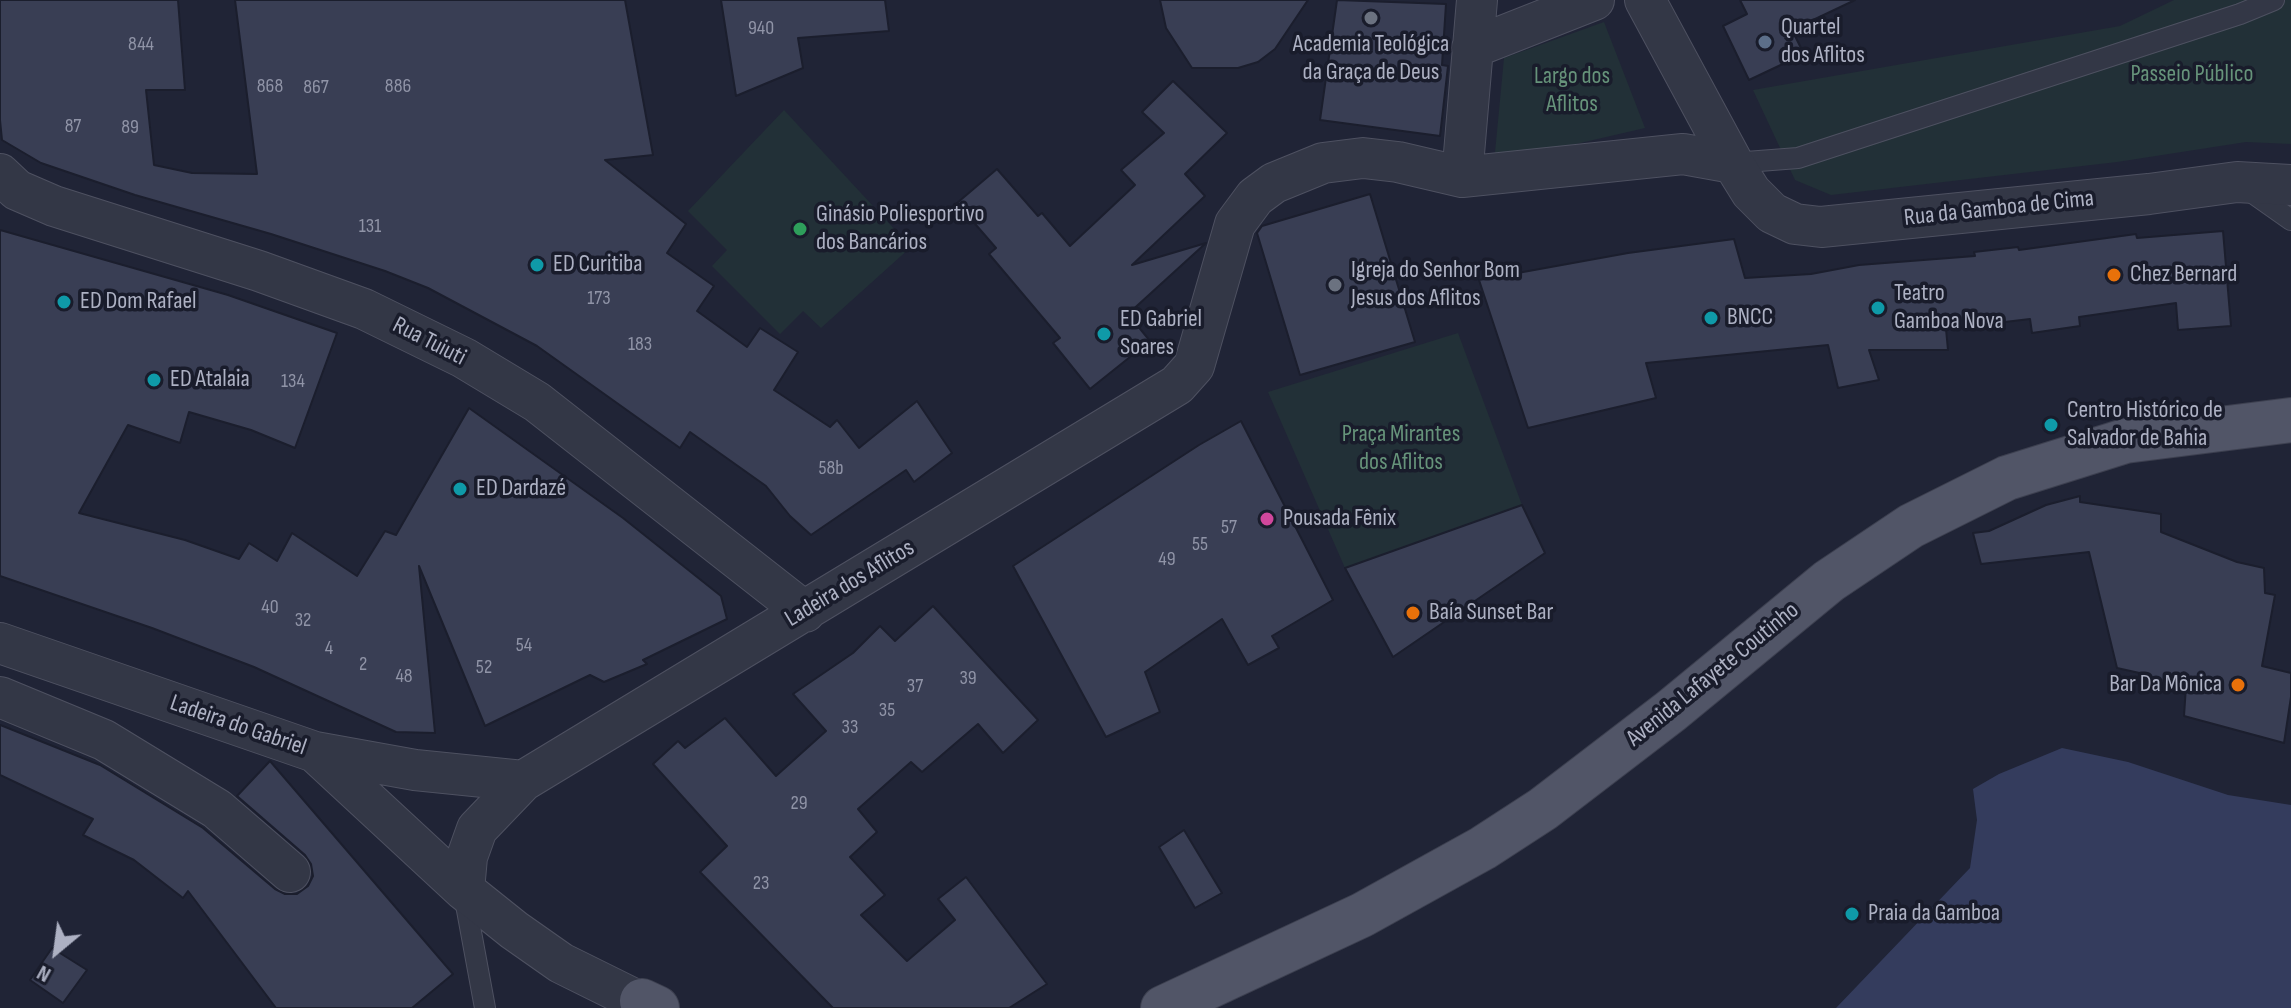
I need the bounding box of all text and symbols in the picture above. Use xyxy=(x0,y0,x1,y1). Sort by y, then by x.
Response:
marker: Academia Teológica da Graça de Deus xyxy=(1362,9,1380,27)
place label: Quartel dos Aflitos xyxy=(1781,14,1865,70)
house number: 940 xyxy=(748,17,774,41)
place label: Academia Teológica da Graça de Deus xyxy=(1293,31,1449,87)
house number: 844 xyxy=(128,33,154,57)
marker: Quartel dos Aflitos xyxy=(1756,33,1774,51)
park label: Passeio Público xyxy=(2131,61,2253,89)
park label: Largo dos Aflitos xyxy=(1534,63,1610,119)
house number: 868 xyxy=(257,75,283,99)
house number: 886 xyxy=(385,75,411,99)
house number: 867 xyxy=(303,76,329,100)
house number: 87 xyxy=(65,115,81,139)
house number: 89 xyxy=(121,116,139,140)
street label: Rua da Gamboa de Cima xyxy=(1903,185,2095,233)
place label: Ginásio Poliesportivo dos Bancários xyxy=(816,201,985,257)
house number: 131 xyxy=(359,215,381,239)
marker: Ginásio Poliesportivo dos Bancários xyxy=(791,220,809,238)
place label: ED Curitiba xyxy=(553,251,642,279)
marker: ED Curitiba xyxy=(528,256,546,274)
place label: Igreja do Senhor Bom Jesus dos Aflitos xyxy=(1351,257,1520,313)
place label: Chez Bernard xyxy=(2130,261,2237,289)
marker: Chez Bernard xyxy=(2105,266,2123,284)
marker: Igreja do Senhor Bom Jesus dos Aflitos xyxy=(1326,276,1344,294)
place label: Teatro Gamboa Nova xyxy=(1894,280,2004,336)
house number: 173 xyxy=(587,287,611,311)
place label: ED Dom Rafael xyxy=(80,288,197,316)
marker: ED Dom Rafael xyxy=(55,293,73,311)
marker: Teatro Gamboa Nova xyxy=(1869,299,1887,317)
place label: BNCC xyxy=(1727,304,1773,332)
place label: ED Gabriel Soares xyxy=(1120,306,1202,362)
marker: BNCC xyxy=(1702,309,1720,327)
street label: Rua Tuiuti xyxy=(387,311,471,373)
marker: ED Gabriel Soares xyxy=(1095,325,1113,343)
house number: 183 xyxy=(628,333,652,357)
place label: ED Atalaia xyxy=(170,366,250,394)
house number: 134 xyxy=(281,370,305,394)
marker: ED Atalaia xyxy=(145,371,163,389)
place label: Centro Histórico de Salvador de Bahia xyxy=(2067,397,2223,453)
marker: Centro Histórico de Salvador de Bahia xyxy=(2042,416,2060,434)
park label: Praça Mirantes dos Aflitos xyxy=(1342,421,1460,477)
house number: 58b xyxy=(818,457,844,481)
place label: ED Dardazé xyxy=(476,475,566,503)
marker: ED Dardazé xyxy=(451,480,469,498)
place label: Pousada Fênix xyxy=(1283,505,1396,533)
marker: Pousada Fênix xyxy=(1258,510,1276,528)
house number: 57 xyxy=(1221,516,1237,540)
house number: 55 xyxy=(1192,533,1208,557)
street label: Ladeira dos Aflitos xyxy=(780,534,920,634)
house number: 49 xyxy=(1158,548,1176,572)
house number: 40 xyxy=(261,596,279,620)
street label: Avenida Lafayete Coutinho xyxy=(1621,597,1805,753)
place label: Baía Sunset Bar xyxy=(1429,599,1553,627)
marker: Baía Sunset Bar xyxy=(1404,604,1422,622)
house number: 32 xyxy=(295,609,311,633)
house number: 54 xyxy=(516,634,532,658)
house number: 4 xyxy=(325,637,333,661)
house number: 2 xyxy=(359,653,367,677)
house number: 52 xyxy=(476,656,492,680)
house number: 48 xyxy=(395,665,413,689)
house number: 39 xyxy=(959,667,977,691)
place label: Bar Da Mônica xyxy=(2109,671,2222,699)
house number: 37 xyxy=(907,675,923,699)
marker: Bar Da Mônica xyxy=(2229,676,2247,694)
street label: Ladeira do Gabriel xyxy=(166,689,310,763)
house number: 35 xyxy=(879,699,895,723)
house number: 33 xyxy=(842,716,858,740)
house number: 29 xyxy=(790,792,808,816)
house number: 23 xyxy=(753,872,769,896)
place label: Praia da Gamboa xyxy=(1868,900,2000,928)
marker: Praia da Gamboa xyxy=(1843,905,1861,923)
north arrow xyxy=(16,912,96,992)
text: N xyxy=(32,959,56,988)

